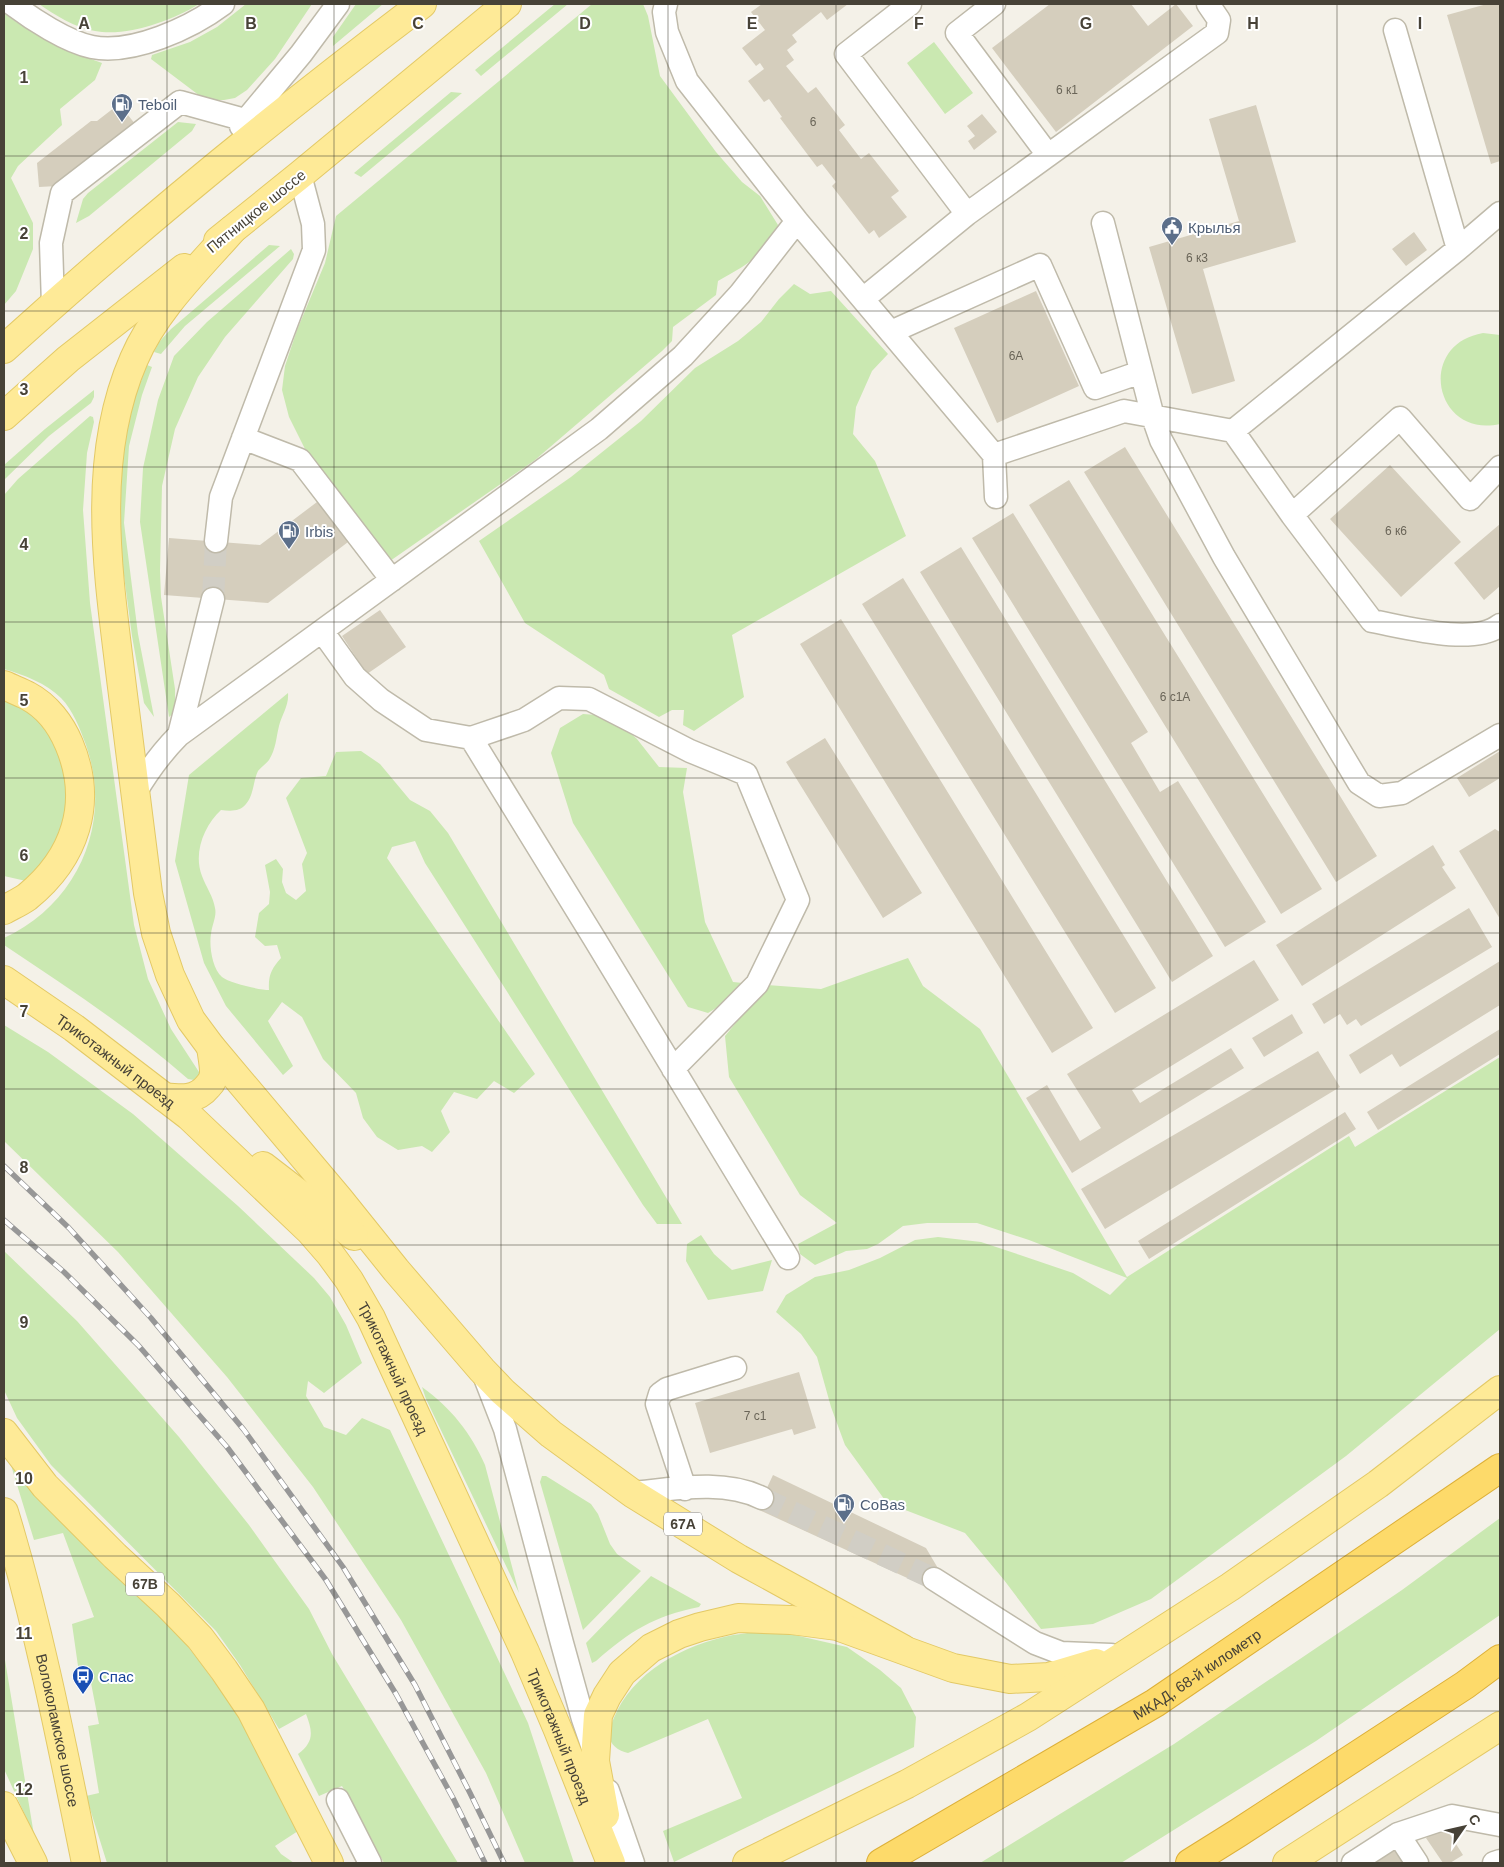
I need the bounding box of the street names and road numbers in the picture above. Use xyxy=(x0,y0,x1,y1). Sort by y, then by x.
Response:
street label: Пятницкое шоссе xyxy=(203,166,309,256)
street label: Трикотажный проезд xyxy=(53,1010,179,1111)
street label: Трикотажный проезд xyxy=(355,1299,432,1437)
road number: 67A xyxy=(664,1512,702,1536)
road number: 67B xyxy=(126,1572,164,1596)
street label: МКАД, 68-й километр xyxy=(1130,1625,1264,1723)
street label: Волоколамское шоссе xyxy=(33,1652,83,1808)
street label: Трикотажный проезд xyxy=(524,1666,595,1806)

